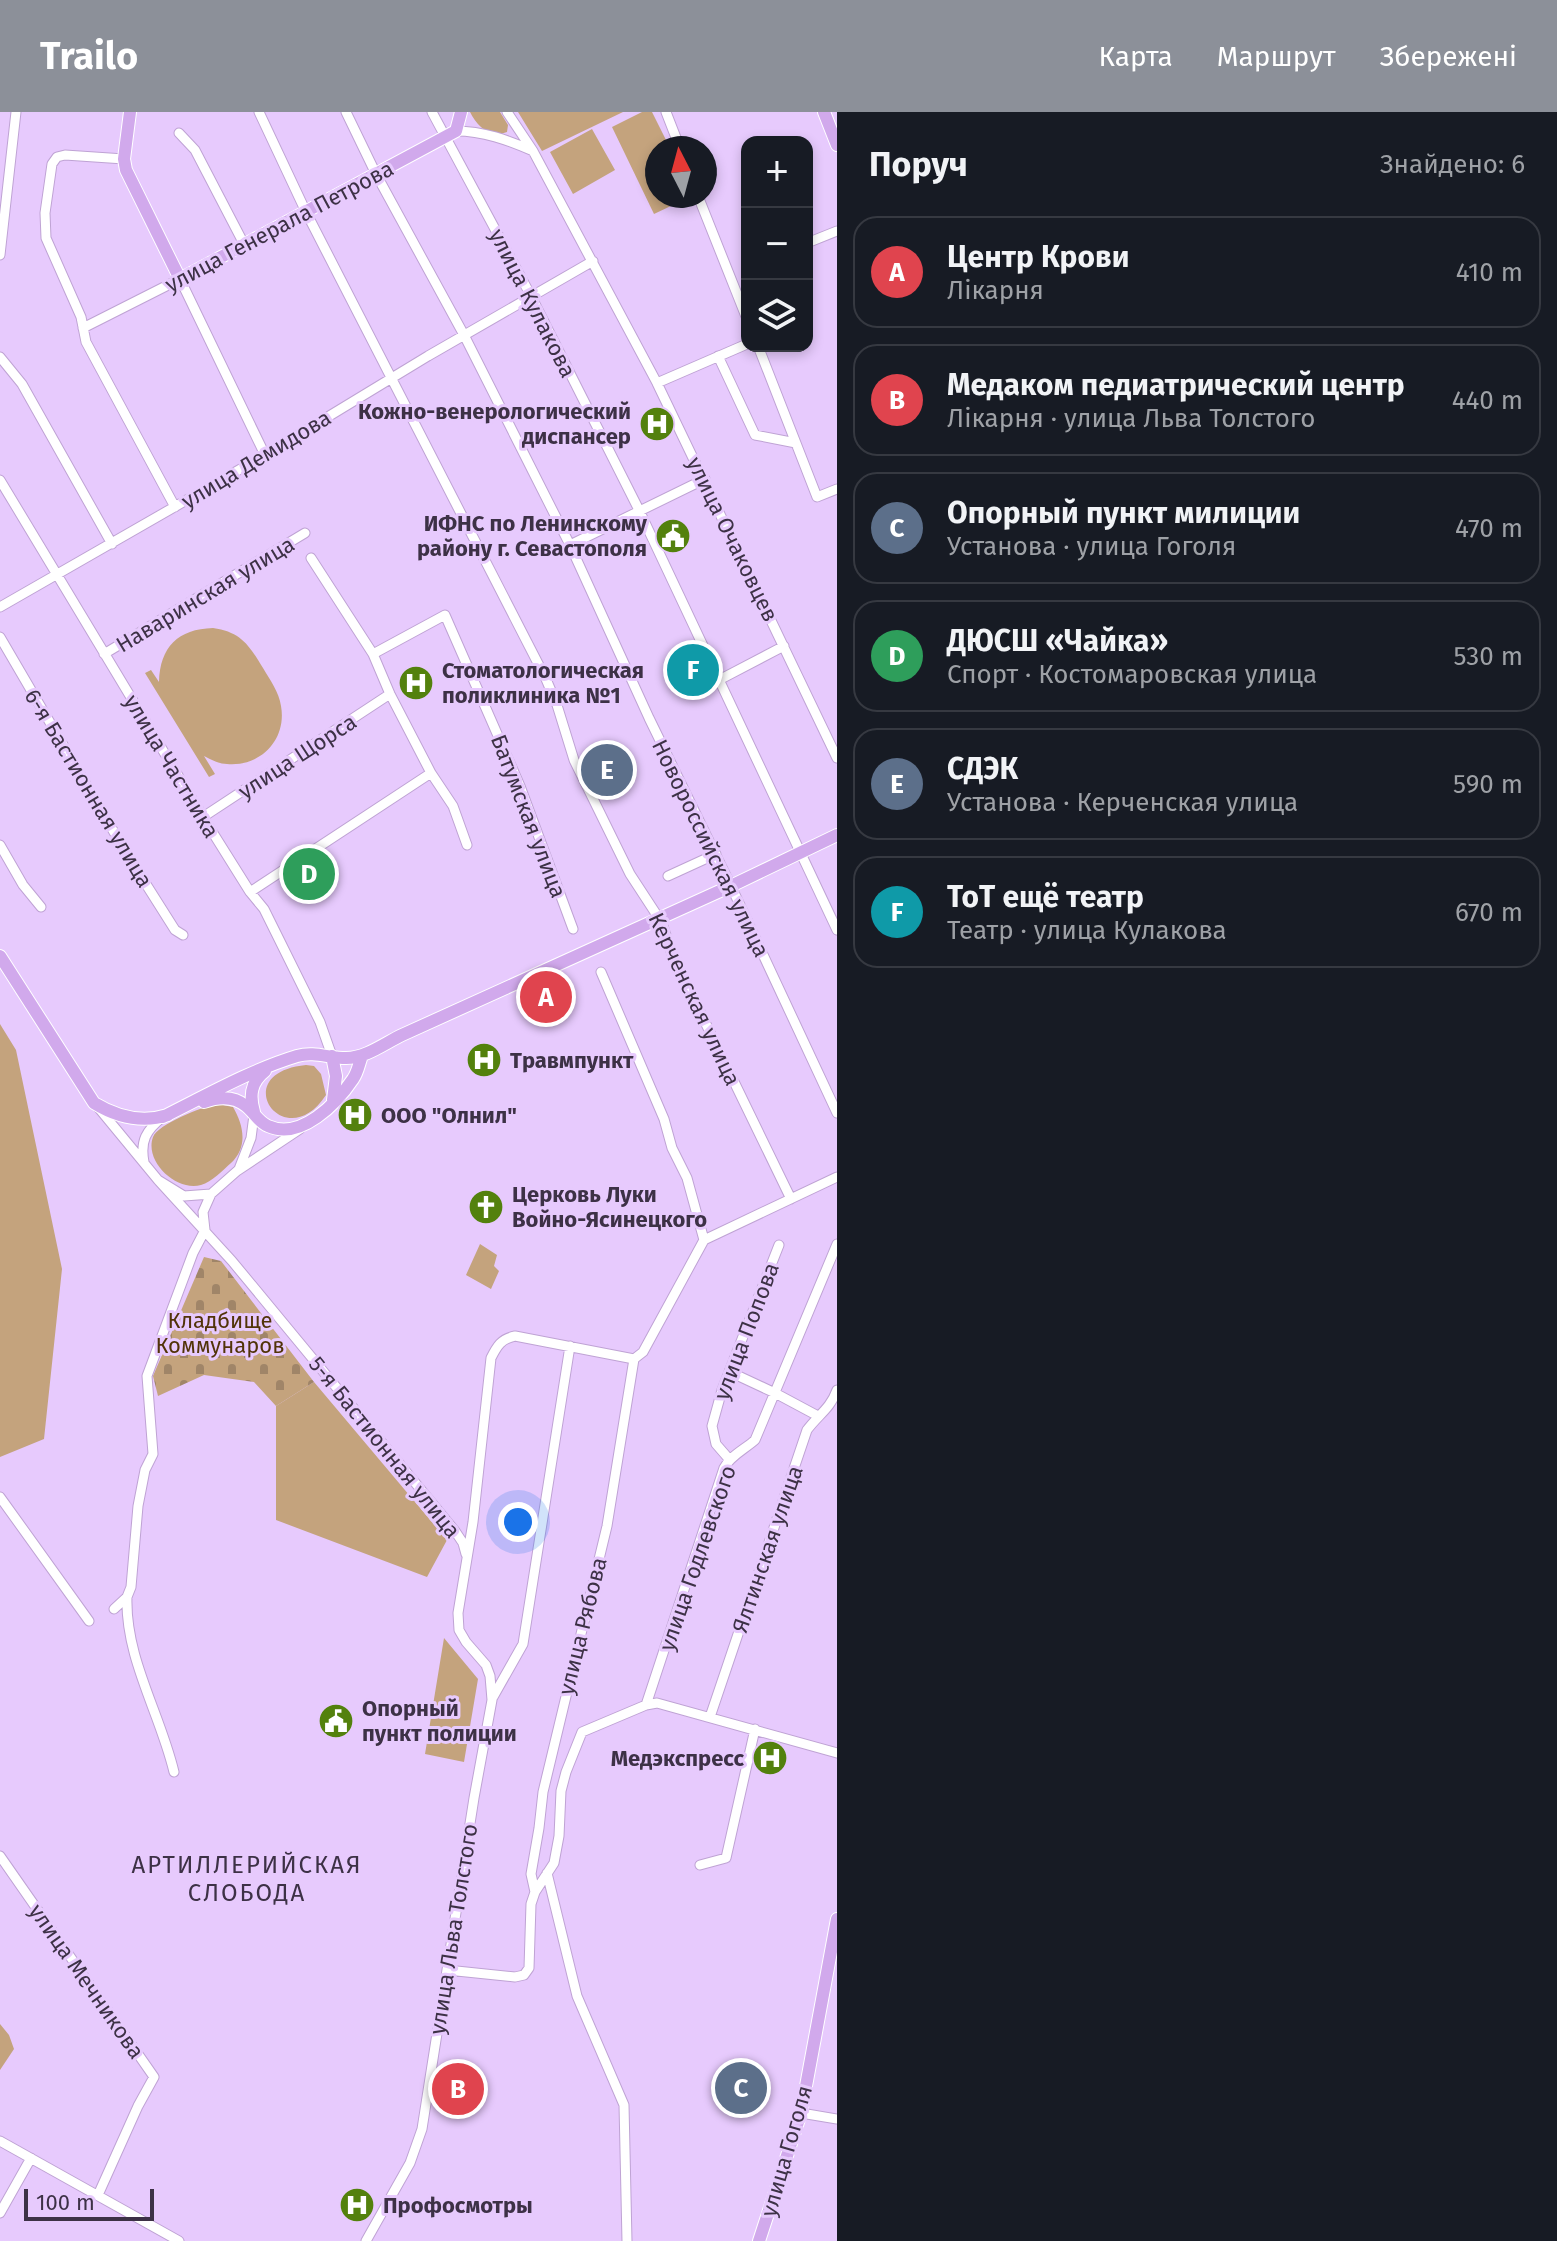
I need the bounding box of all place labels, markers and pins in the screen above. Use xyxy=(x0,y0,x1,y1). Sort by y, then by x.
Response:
place label: Кожно-венерологический диспансер xyxy=(358,398,631,450)
hospital icon: Кожно-венерологический диспансер xyxy=(638,405,676,443)
place label: ИФНС по Ленинскому району г. Севастополя xyxy=(417,510,648,562)
public building icon: ИФНС по Ленинскому району г. Севастополя xyxy=(654,517,692,555)
pin: F xyxy=(667,640,719,700)
place label: Стоматологическая поликлиника №1 xyxy=(442,657,644,709)
hospital icon: Стоматологическая поликлиника №1 xyxy=(397,664,435,702)
pin: E xyxy=(581,740,633,800)
pin: D xyxy=(283,844,335,904)
pin: A xyxy=(520,967,572,1027)
hospital icon: Травмпункт xyxy=(465,1041,503,1079)
place label: Травмпункт xyxy=(510,1047,634,1074)
hospital icon: ООО "Олнил" xyxy=(336,1096,374,1134)
place label: ООО "Олнил" xyxy=(381,1102,517,1129)
place label: Церковь Луки Войно-Ясинецкого xyxy=(512,1181,707,1233)
church icon: Церковь Луки Войно-Ясинецкого xyxy=(467,1188,505,1226)
place label: Опорный пункт полиции xyxy=(362,1695,517,1747)
public building icon: Опорный пункт полиции xyxy=(317,1702,355,1740)
hospital icon: Медэкспресс xyxy=(751,1739,789,1777)
place label: Медэкспресс xyxy=(611,1745,744,1772)
pin: C xyxy=(715,2058,767,2118)
pin: B xyxy=(432,2059,484,2119)
hospital icon: Профосмотры xyxy=(338,2186,376,2224)
place label: Профосмотры xyxy=(383,2192,533,2219)

